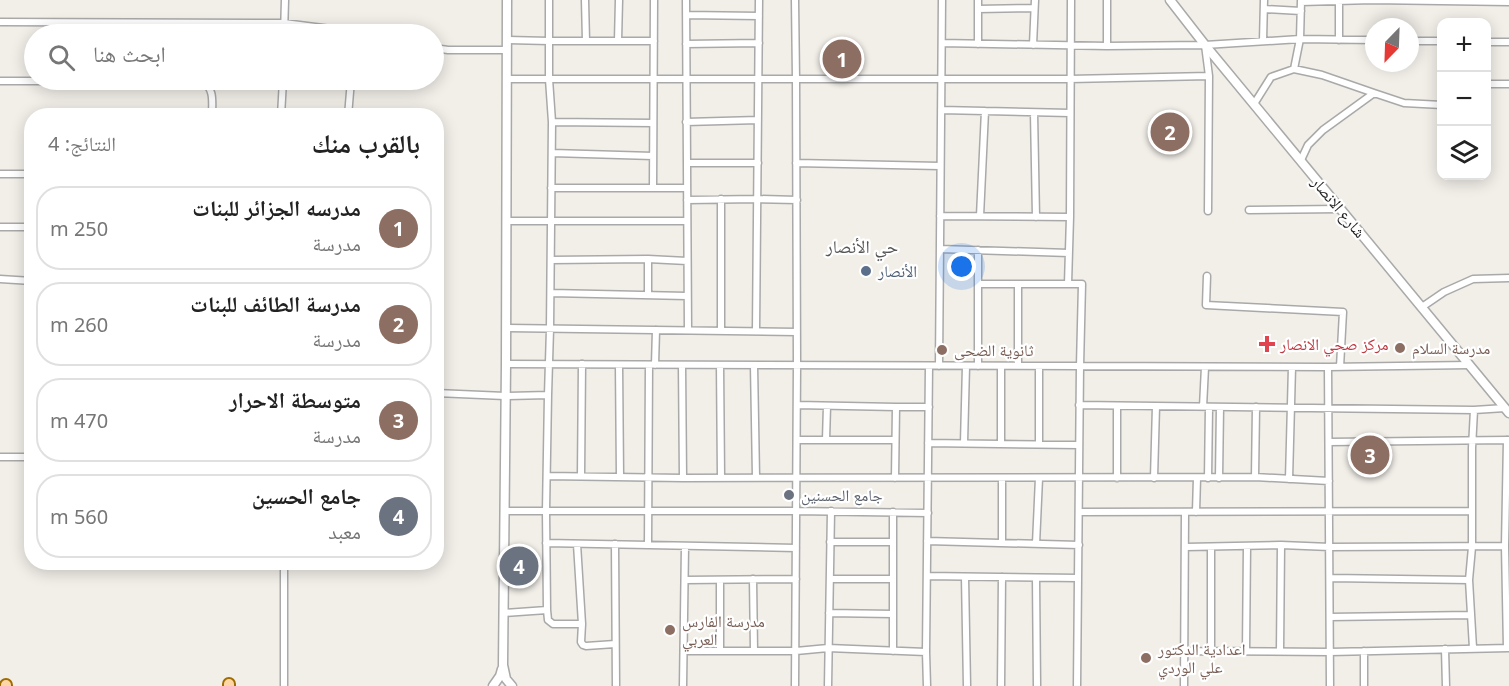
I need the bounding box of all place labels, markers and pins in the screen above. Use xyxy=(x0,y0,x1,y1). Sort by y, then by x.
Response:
pin: 1 xyxy=(822,36,862,82)
pin: 2 xyxy=(1150,110,1190,154)
place label: الأنصار xyxy=(877,260,917,282)
marker: الأنصار xyxy=(859,264,873,278)
place label: مركز صحي الانصار xyxy=(1279,333,1389,357)
marker: مركز صحي الانصار xyxy=(1258,335,1276,353)
place label: مدرسة السلام xyxy=(1412,337,1490,359)
place label: ثانوية الضحى xyxy=(954,339,1034,361)
marker: مدرسة السلام xyxy=(1393,341,1407,355)
marker: ثانوية الضحى xyxy=(935,343,949,357)
pin: 3 xyxy=(1350,432,1390,478)
place label: جامع الحسنين xyxy=(801,484,883,506)
marker: جامع الحسنين xyxy=(782,488,796,502)
pin: 4 xyxy=(500,544,538,588)
place label: مدرسة الفارس العربي xyxy=(682,610,765,652)
marker: مدرسة الفارس العربي xyxy=(663,623,677,637)
place label: اعدادية الدكتور علي الوردي xyxy=(1157,638,1246,680)
marker: اعدادية الدكتور علي الوردي xyxy=(1139,651,1153,665)

